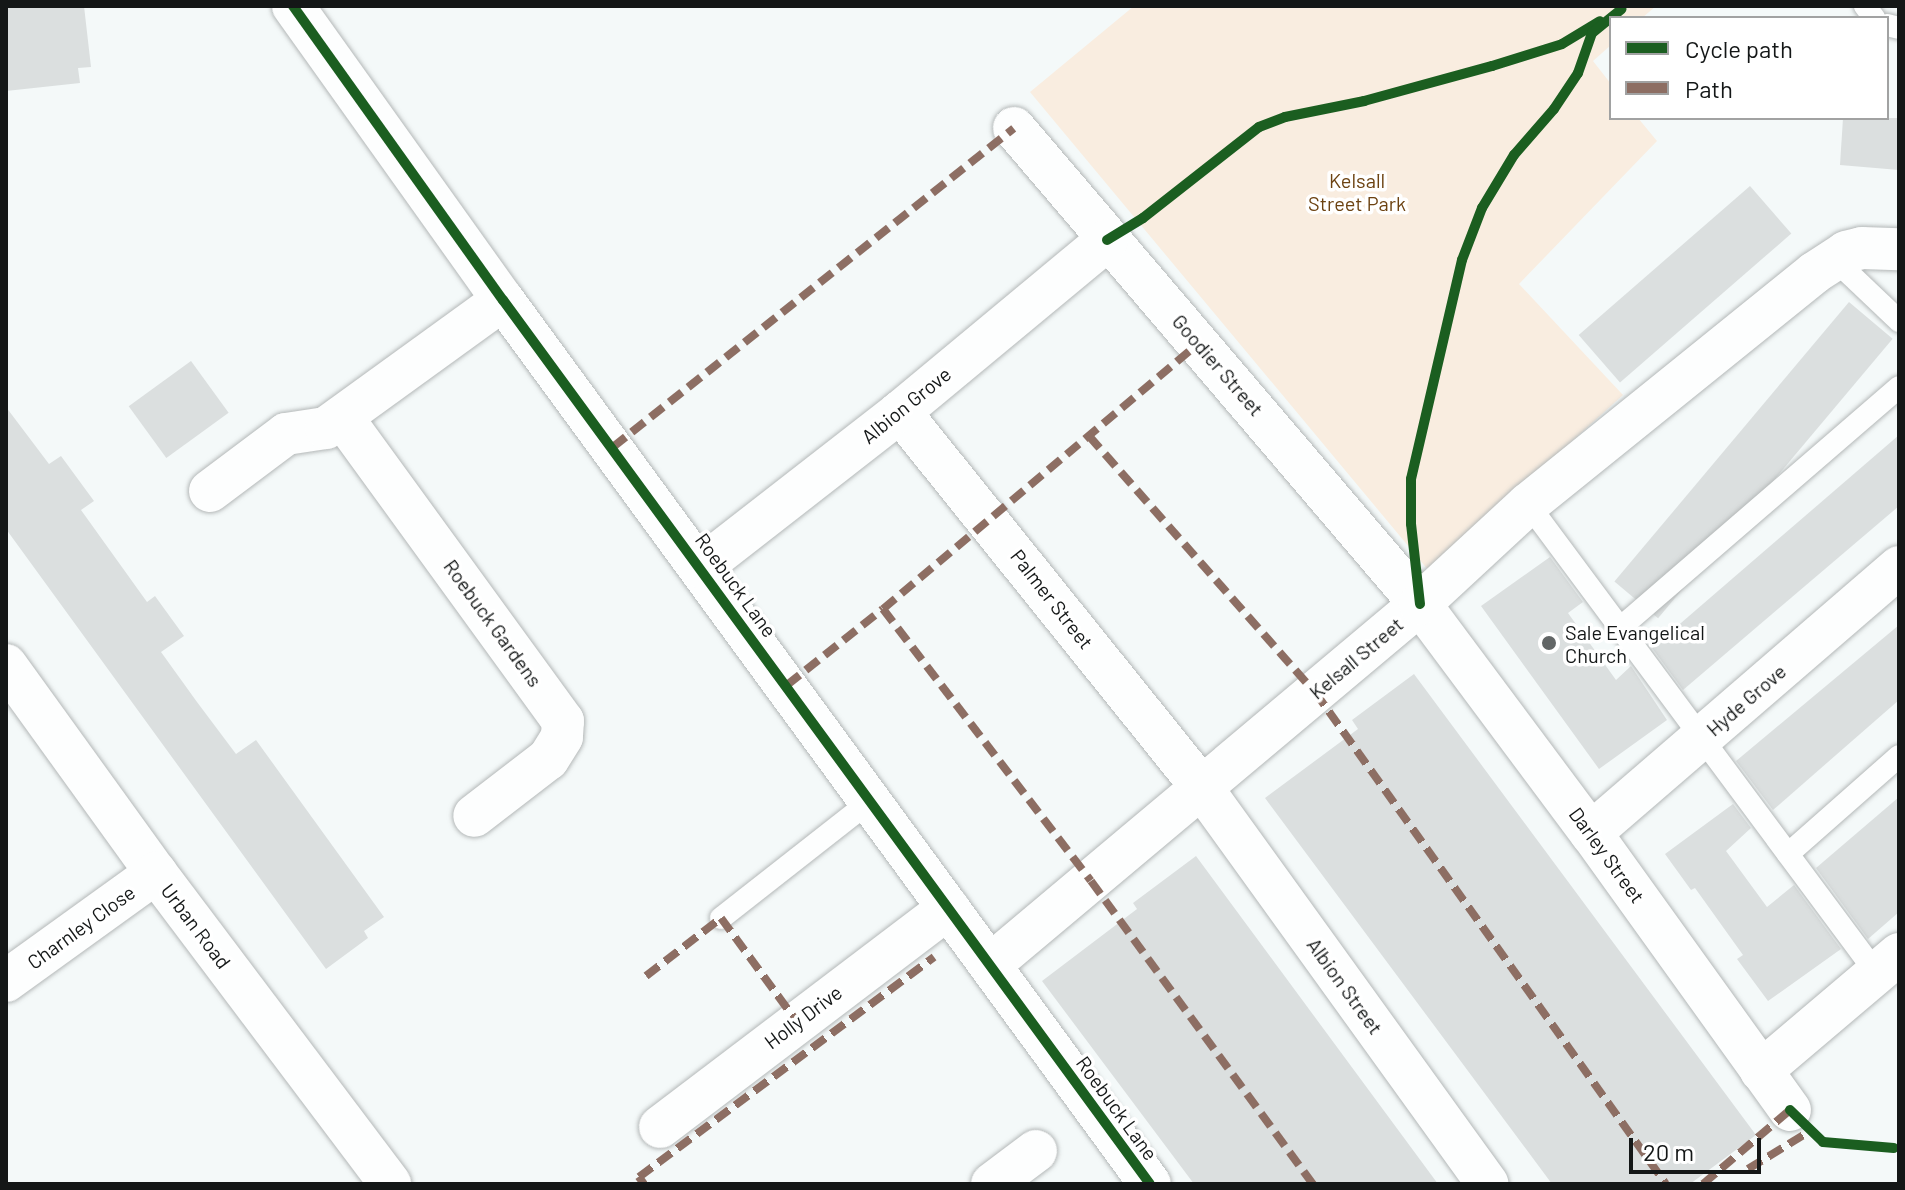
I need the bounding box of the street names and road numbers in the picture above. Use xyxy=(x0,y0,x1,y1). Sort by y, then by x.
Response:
street label: Goodier Street xyxy=(1167,309,1269,421)
street label: Albion Grove xyxy=(856,362,956,448)
street label: Roebuck Lane xyxy=(690,528,782,642)
street label: Palmer Street xyxy=(1006,545,1098,653)
street label: Roebuck Gardens xyxy=(439,555,547,691)
street label: Kelsall Street xyxy=(1304,612,1408,704)
street label: Hyde Grove xyxy=(1701,659,1791,741)
street label: Darley Street xyxy=(1564,802,1650,908)
street label: Urban Road xyxy=(156,879,236,973)
street label: Charnley Close xyxy=(22,880,140,974)
street label: Albion Street xyxy=(1302,933,1388,1039)
street label: Holly Drive xyxy=(759,980,847,1054)
street label: Roebuck Lane xyxy=(1071,1051,1163,1165)

